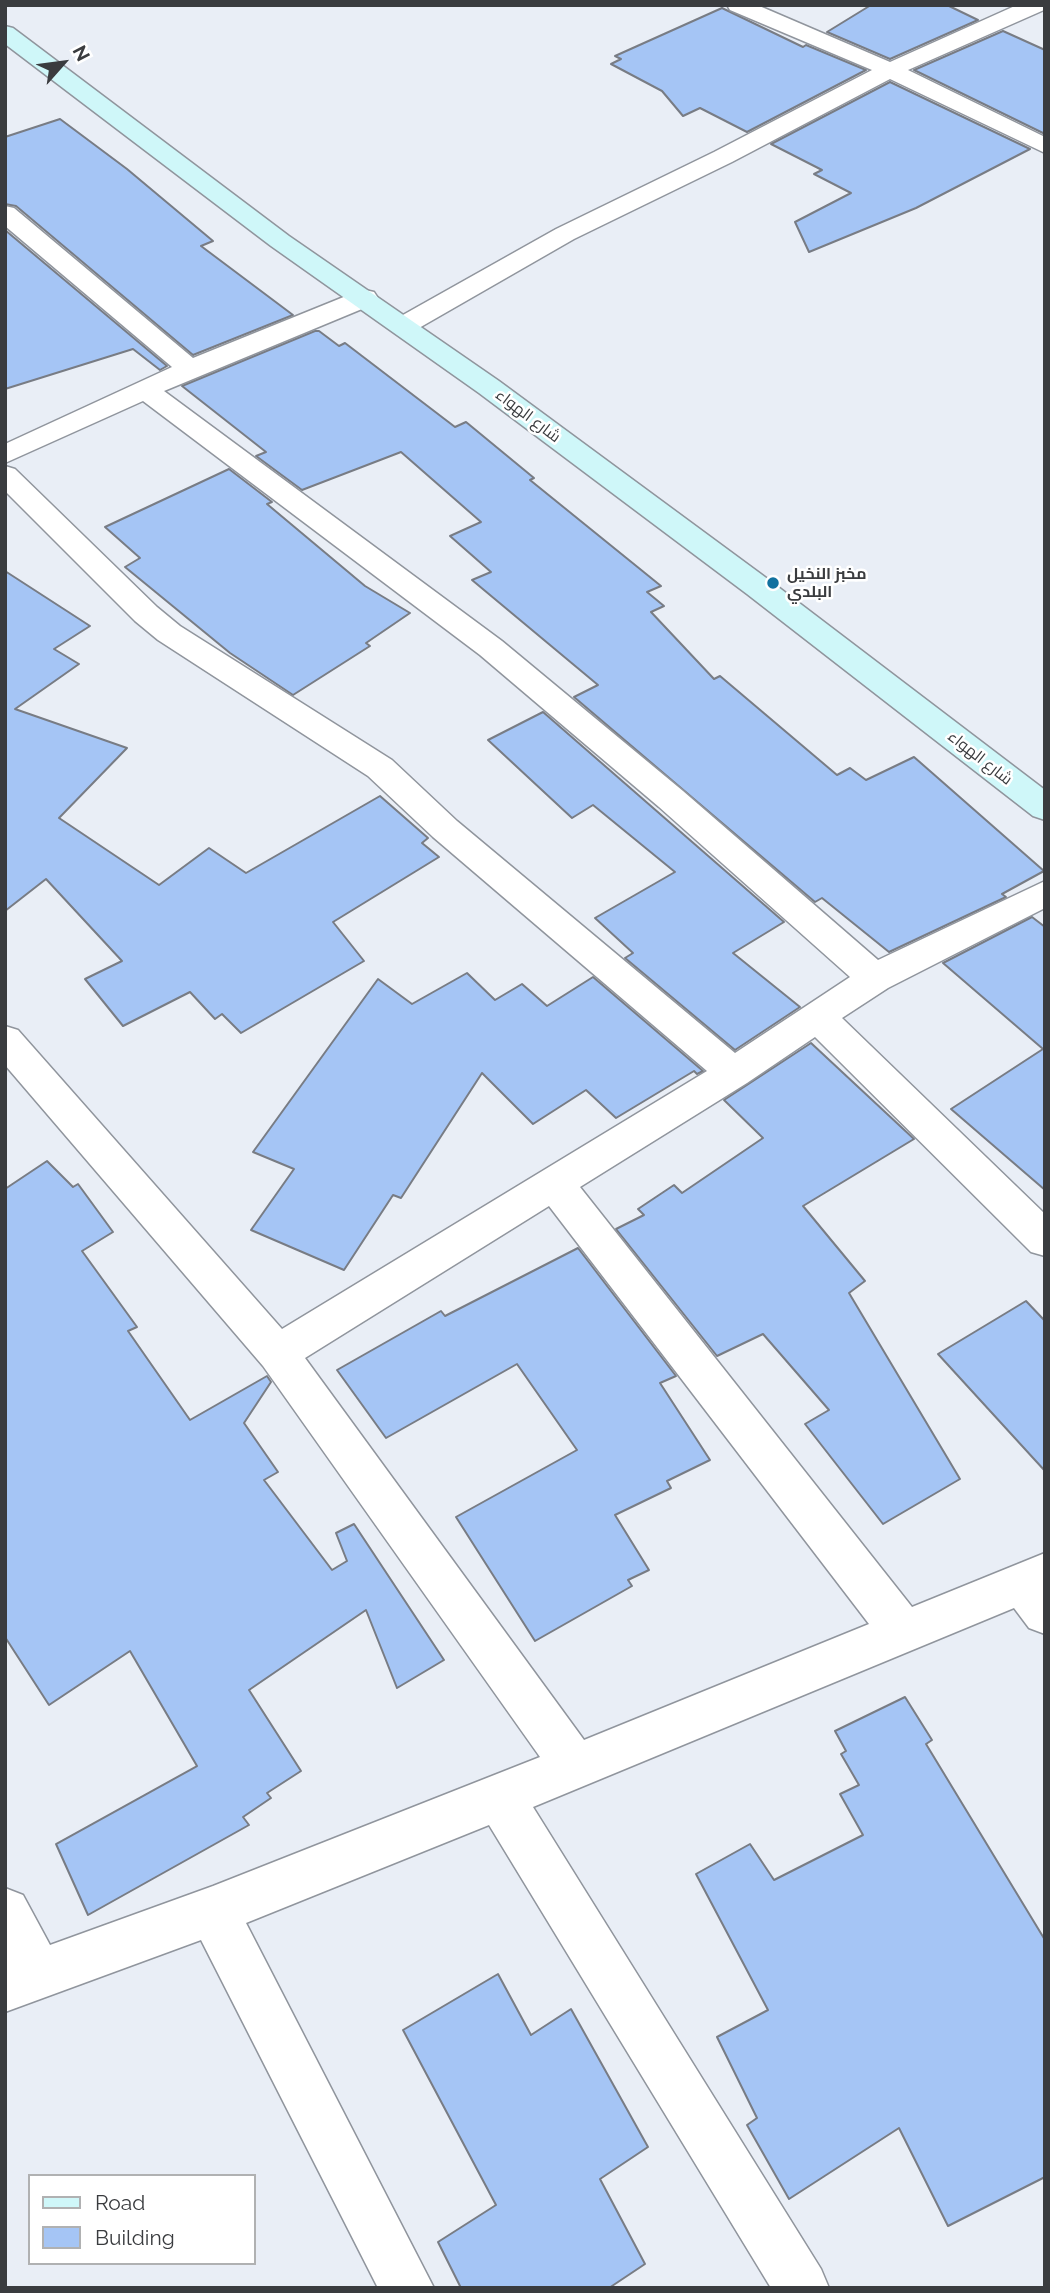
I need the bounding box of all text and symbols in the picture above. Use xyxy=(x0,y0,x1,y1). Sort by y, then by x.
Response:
north arrow xyxy=(28,28,98,98)
text: N xyxy=(68,42,95,65)
street label: شارع الهواء xyxy=(492,385,564,447)
place label: مخبز النخيل البلدي xyxy=(787,564,867,602)
marker: مخبز النخيل البلدي xyxy=(765,575,781,591)
street label: شارع الهواء xyxy=(944,727,1016,789)
legend xyxy=(28,2174,256,2265)
text: Road xyxy=(95,2190,145,2215)
text: Building xyxy=(95,2225,175,2250)

